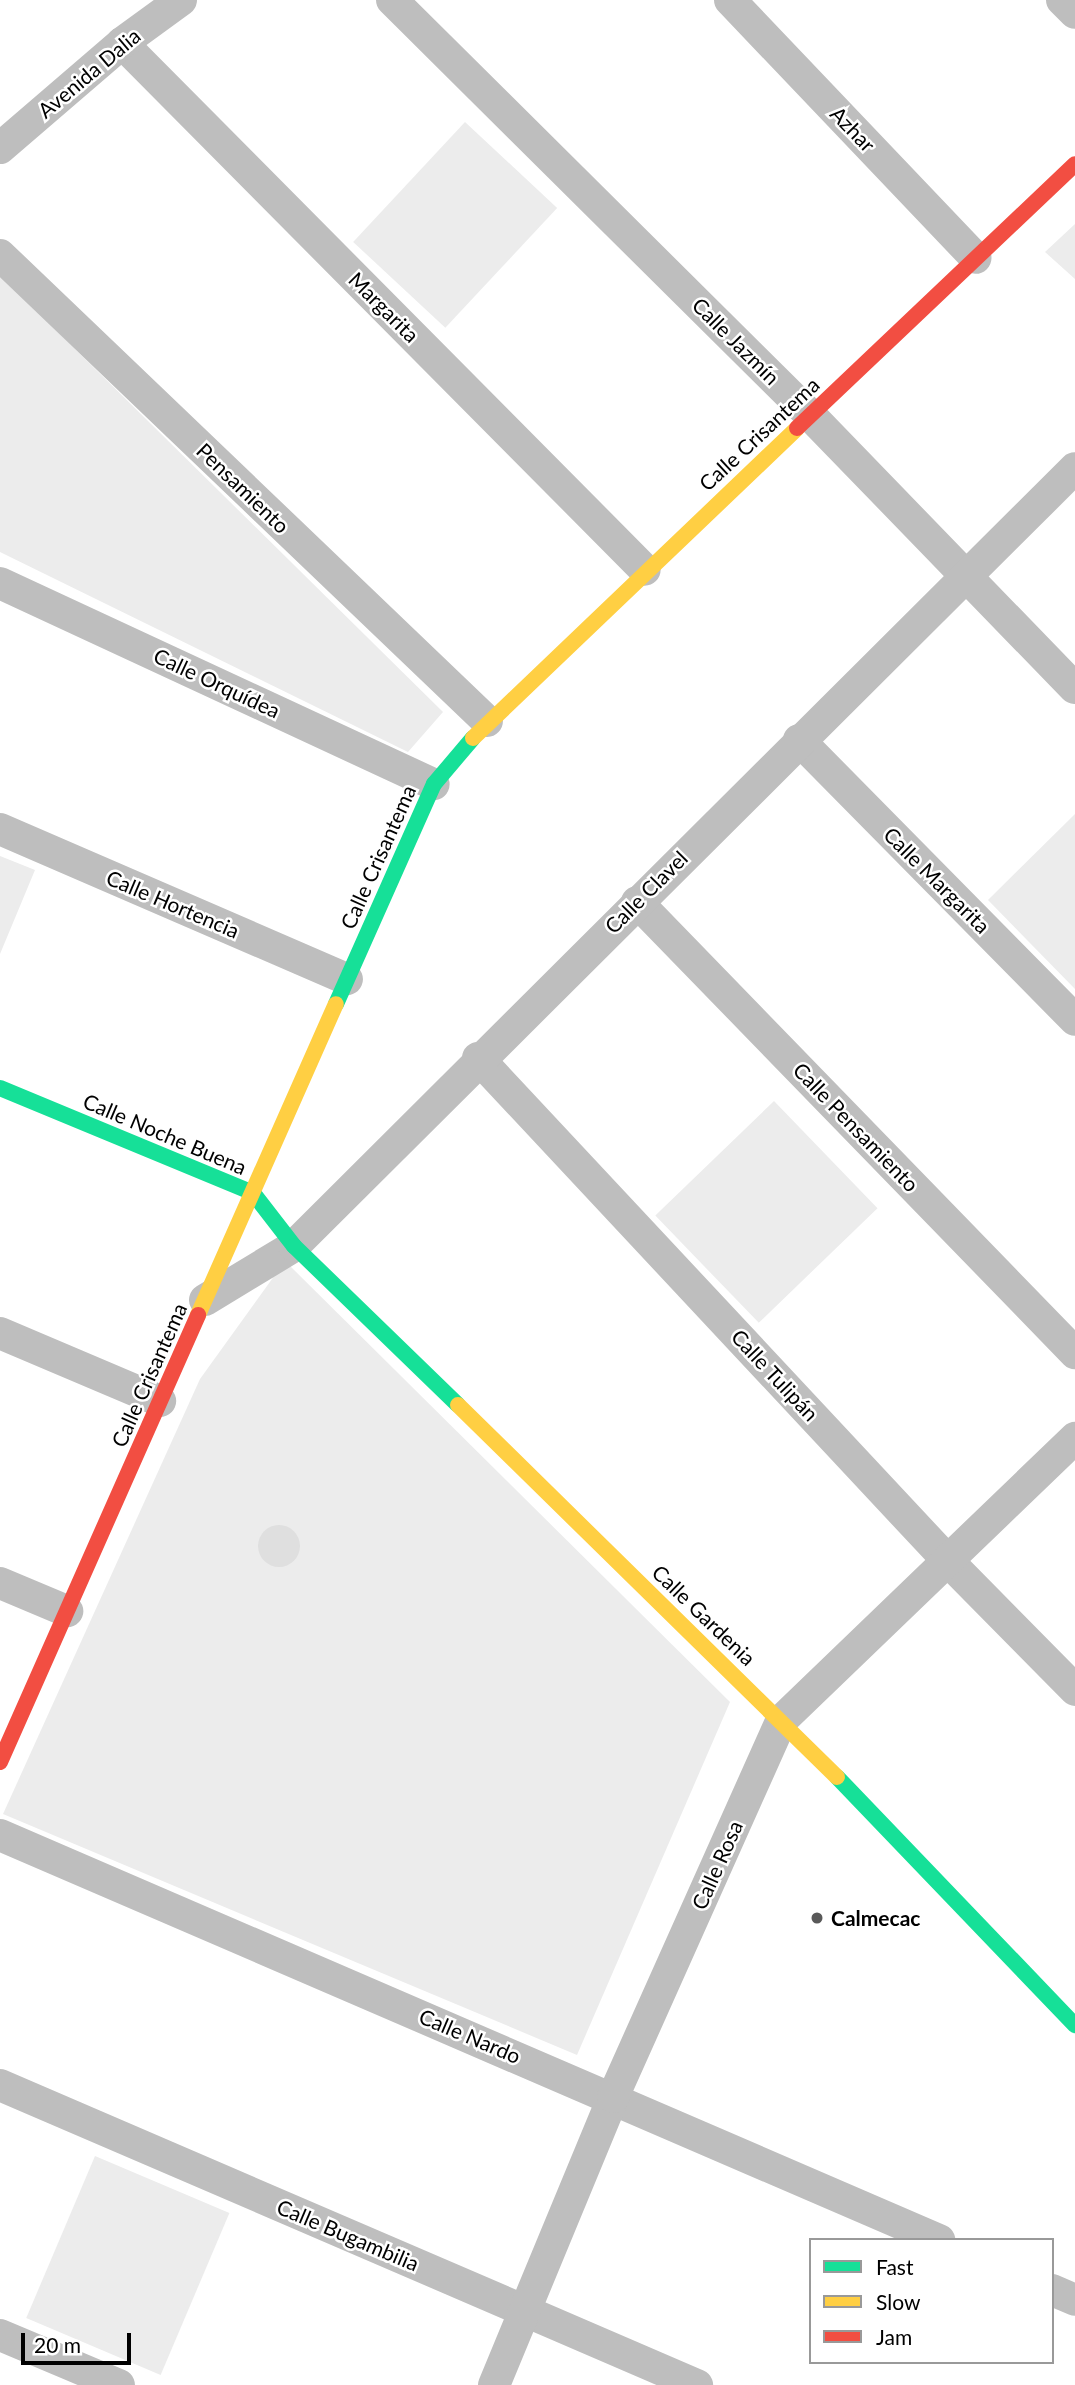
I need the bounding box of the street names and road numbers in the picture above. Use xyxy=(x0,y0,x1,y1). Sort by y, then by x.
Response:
street label: Avenida Dalia xyxy=(33,23,145,123)
street label: Azhar xyxy=(825,101,881,157)
street label: Margarita xyxy=(344,267,424,347)
street label: Calle Jazmín xyxy=(687,292,785,390)
street label: Calle Crisantema xyxy=(694,372,824,496)
street label: Pensamiento xyxy=(192,438,294,538)
street label: Calle Orquídea xyxy=(150,643,284,723)
street label: Calle Crisantema xyxy=(335,781,421,933)
street label: Calle Margarita xyxy=(879,822,995,938)
street label: Calle Clavel xyxy=(599,845,693,939)
street label: Calle Hortencia xyxy=(103,865,243,943)
street label: Calle Pensamiento xyxy=(788,1057,924,1197)
street label: Calle Noche Buena xyxy=(80,1088,250,1180)
street label: Calle Crisantema xyxy=(106,1299,192,1451)
street label: Calle Tulipán xyxy=(726,1324,824,1426)
street label: Calle Gardenia xyxy=(647,1559,761,1671)
street label: Calle Rosa xyxy=(686,1817,748,1913)
street label: Calle Nardo xyxy=(415,2003,525,2069)
street label: Calle Bugambilia xyxy=(273,2194,423,2276)

